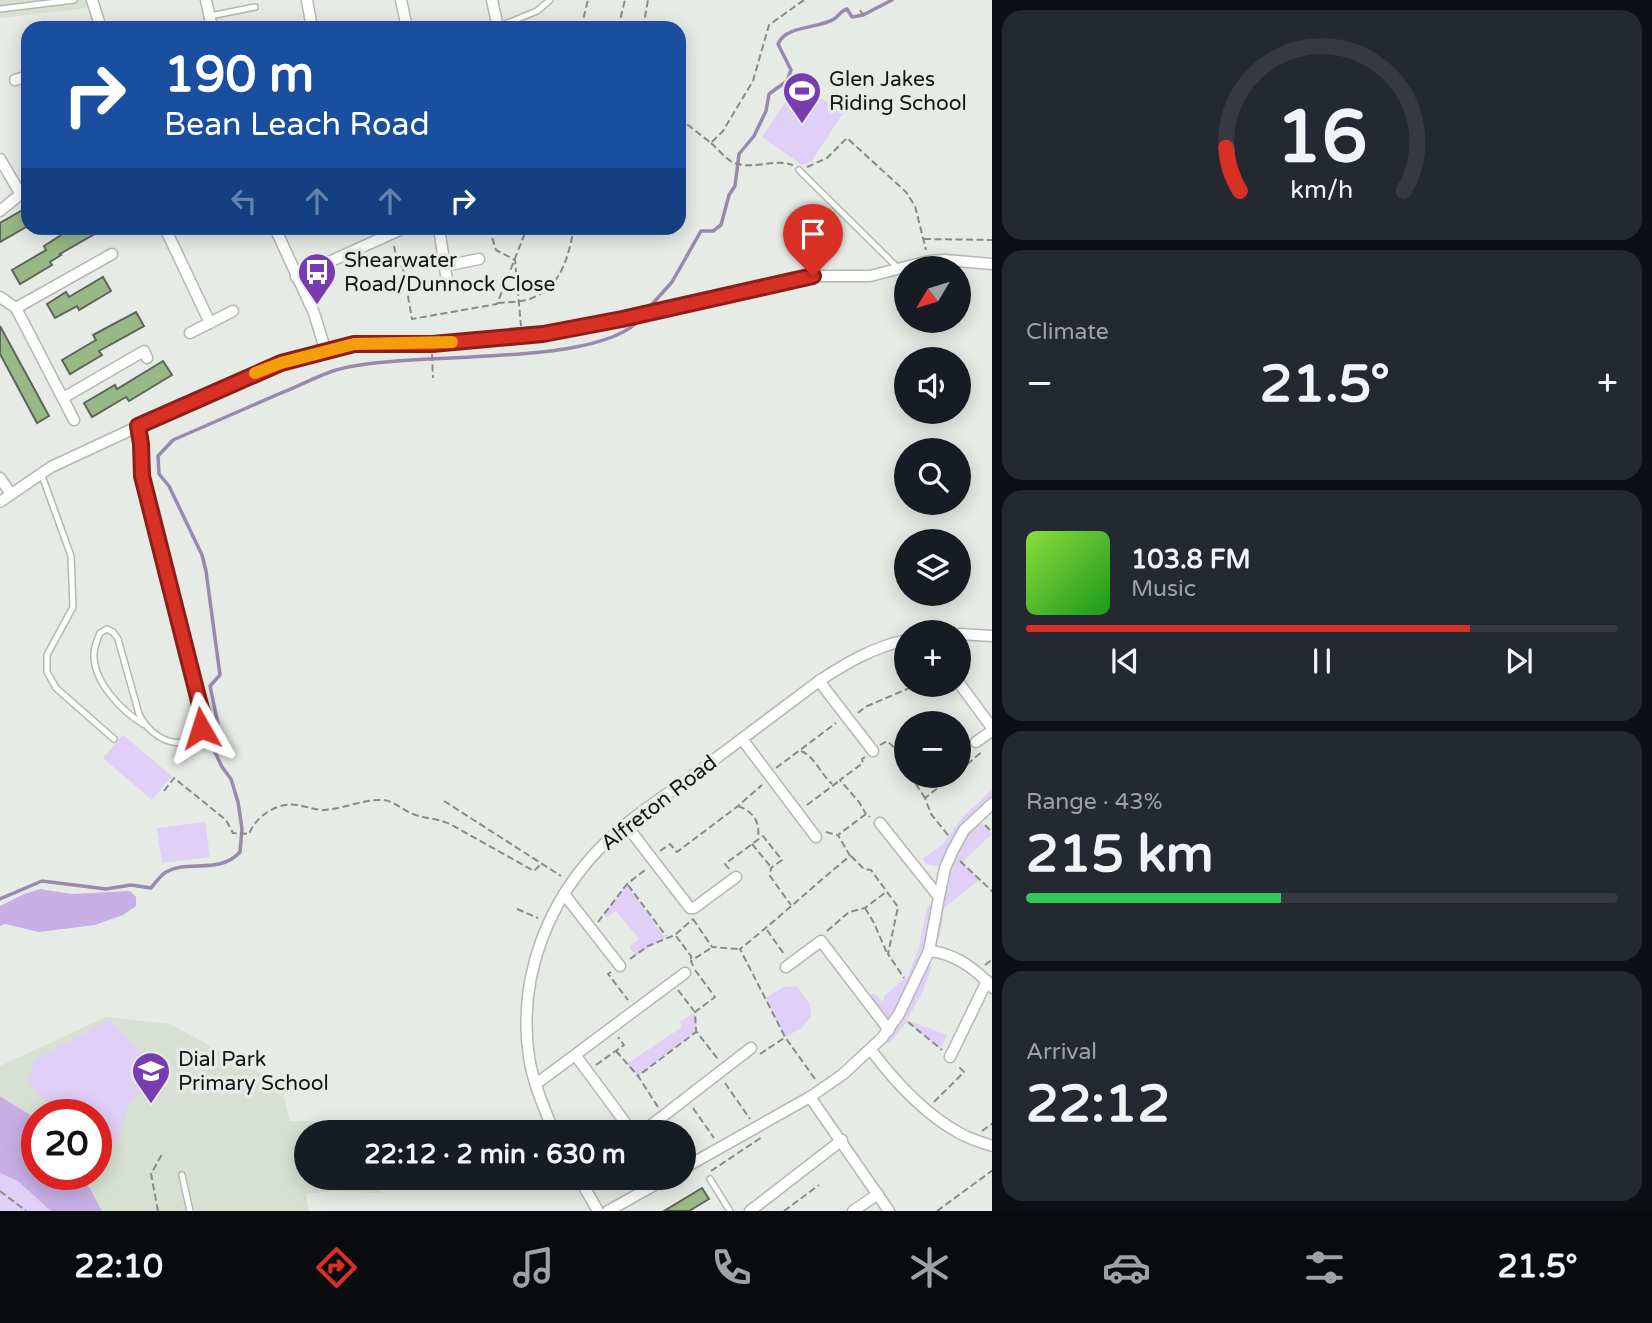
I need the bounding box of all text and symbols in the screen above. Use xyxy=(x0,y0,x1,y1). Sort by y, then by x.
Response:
text: 190 m xyxy=(164,46,314,105)
icon: right xyxy=(49,49,140,140)
place label: Glen Jakes Riding School xyxy=(829,67,967,116)
sports icon: Glen Jakes Riding School xyxy=(781,70,823,125)
text: 16 xyxy=(1276,94,1368,182)
text: Bean Leach Road xyxy=(164,106,430,144)
text: km/h xyxy=(1291,175,1353,205)
icon: left xyxy=(225,182,263,220)
icon: ahead xyxy=(298,182,336,220)
icon: ahead xyxy=(371,182,409,220)
icon: right xyxy=(444,182,482,220)
pin xyxy=(783,204,843,276)
icon: arrive xyxy=(794,215,832,253)
place label: Shearwater Road/Dunnock Close xyxy=(344,248,556,297)
bus stop icon: Shearwater Road/Dunnock Close xyxy=(296,251,338,306)
north arrow xyxy=(894,256,971,332)
map controls xyxy=(894,256,971,788)
text: Climate xyxy=(1026,318,1109,346)
button: sound xyxy=(894,347,971,424)
text: 21.5° xyxy=(1260,353,1390,416)
text: − xyxy=(1026,361,1053,407)
text: + xyxy=(1597,361,1618,407)
button: search xyxy=(894,438,971,515)
button: layers xyxy=(894,529,971,606)
text: 103.8 FM xyxy=(1131,544,1251,575)
text: Music xyxy=(1131,575,1196,603)
button: + xyxy=(894,620,971,697)
icon: previous xyxy=(1106,642,1144,680)
icon: pause xyxy=(1303,642,1341,680)
icon: next xyxy=(1500,642,1538,680)
position arrow xyxy=(164,691,238,765)
button: − xyxy=(894,711,971,788)
street label: Alfreton Road xyxy=(596,750,722,856)
text: Range · 43% xyxy=(1026,788,1162,816)
text: 215 km xyxy=(1026,823,1214,886)
text: Arrival xyxy=(1026,1038,1097,1066)
place label: Dial Park Primary School xyxy=(178,1047,329,1096)
school or university icon: Dial Park Primary School xyxy=(130,1050,172,1105)
text: 22:12 xyxy=(1026,1073,1170,1136)
speed limit sign: 20 xyxy=(21,1099,112,1190)
text: 22:12 · 2 min · 630 m xyxy=(364,1139,626,1170)
icon: directions xyxy=(312,1243,361,1292)
icon: music xyxy=(509,1243,558,1292)
icon: phone xyxy=(707,1243,756,1292)
icon: climate xyxy=(905,1243,954,1292)
icon: car xyxy=(1102,1243,1151,1292)
icon: filters xyxy=(1300,1243,1349,1292)
text: 22:10 xyxy=(74,1248,163,1286)
text: 21.5° xyxy=(1498,1248,1578,1286)

